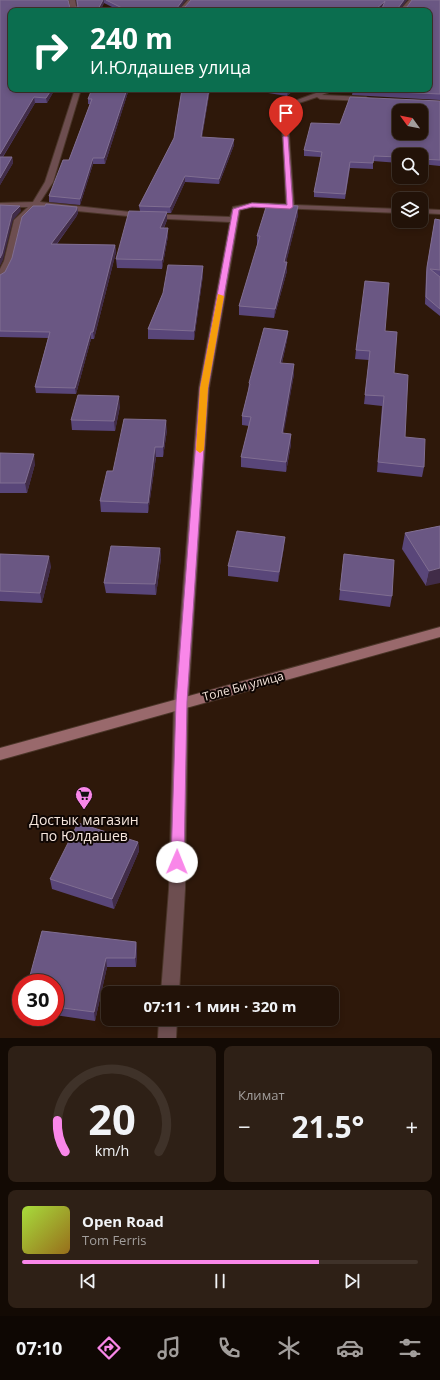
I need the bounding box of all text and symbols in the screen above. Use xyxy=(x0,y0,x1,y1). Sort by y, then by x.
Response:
text: 240 m xyxy=(90,19,173,57)
icon: right xyxy=(24,24,76,76)
text: И.Юлдашев улица xyxy=(90,55,251,79)
pin xyxy=(269,96,303,137)
icon: arrive xyxy=(275,102,297,124)
north arrow xyxy=(392,104,428,140)
map controls xyxy=(392,104,428,228)
button: search xyxy=(392,148,428,184)
button: layers xyxy=(392,192,428,228)
street label: Толе Би улица xyxy=(201,667,285,705)
supermarket icon: Достык магазин по Юлдашев xyxy=(74,785,94,810)
place label: Достык магазин по Юлдашев xyxy=(29,810,139,845)
position arrow xyxy=(156,841,198,883)
speed limit sign: 30 xyxy=(12,974,64,1026)
text: 07:11 · 1 мин · 320 m xyxy=(144,996,296,1016)
text: Климат xyxy=(238,1086,285,1104)
text: 20 xyxy=(88,1091,136,1147)
text: 21.5° xyxy=(292,1106,364,1147)
text: − xyxy=(238,1111,251,1141)
text: + xyxy=(405,1111,418,1141)
text: km/h xyxy=(95,1141,129,1160)
text: Open Road xyxy=(82,1211,164,1231)
text: Tom Ferris xyxy=(82,1231,147,1249)
icon: previous xyxy=(77,1270,99,1292)
icon: pause xyxy=(209,1270,231,1292)
icon: next xyxy=(341,1270,363,1292)
icon: directions xyxy=(95,1334,123,1362)
icon: music xyxy=(155,1334,183,1362)
icon: phone xyxy=(215,1334,243,1362)
icon: climate xyxy=(275,1334,303,1362)
icon: car xyxy=(336,1334,364,1362)
icon: filters xyxy=(396,1334,424,1362)
text: 07:10 xyxy=(16,1336,62,1360)

